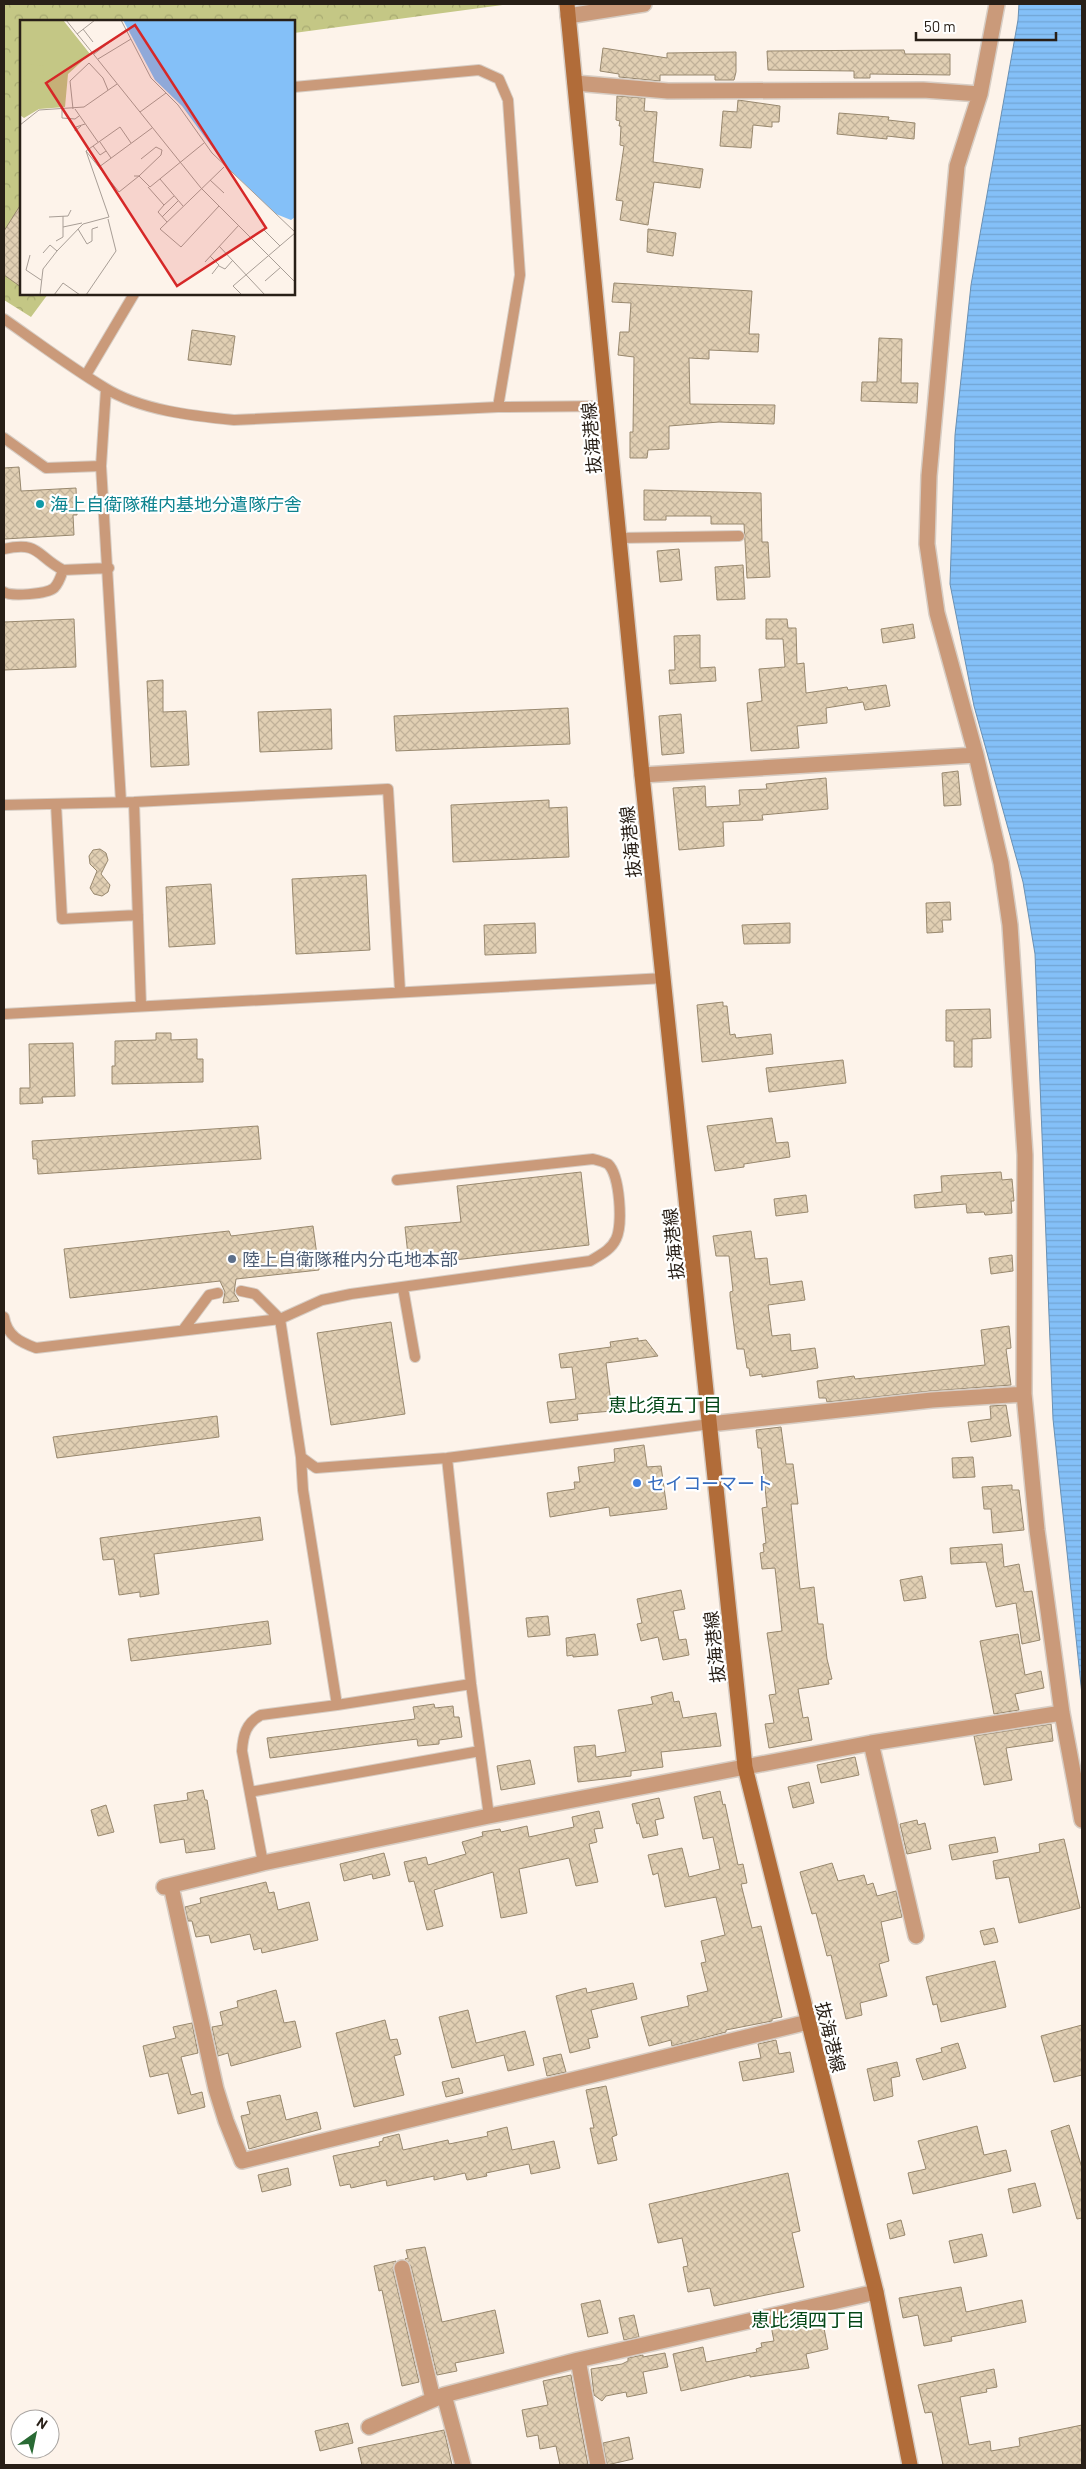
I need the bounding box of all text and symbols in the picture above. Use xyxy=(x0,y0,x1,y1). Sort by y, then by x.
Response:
scale bar xyxy=(916,10,1056,42)
text: 50 m xyxy=(924,17,956,35)
inset map xyxy=(20,20,295,295)
street label: 抜海港線 xyxy=(577,401,605,475)
place label: 海上自衛隊稚内基地分遣隊庁舎 xyxy=(50,493,302,515)
marker: 海上自衛隊稚内基地分遣隊庁舎 xyxy=(34,498,46,510)
street label: 抜海港線 xyxy=(615,805,645,879)
street label: 抜海港線 xyxy=(658,1207,688,1281)
place label: 陸上自衛隊稚内分屯地本部 xyxy=(242,1248,458,1270)
marker: 陸上自衛隊稚内分屯地本部 xyxy=(226,1253,238,1265)
district label: 恵比須五丁目 xyxy=(608,1393,722,1416)
place label: セイコーマート xyxy=(647,1472,773,1494)
marker: セイコーマート xyxy=(631,1477,643,1489)
street label: 抜海港線 xyxy=(699,1610,729,1684)
street label: 抜海港線 xyxy=(812,1999,850,2075)
district label: 恵比須四丁目 xyxy=(751,2308,865,2331)
north arrow xyxy=(10,2409,60,2459)
text: N xyxy=(34,2413,51,2432)

